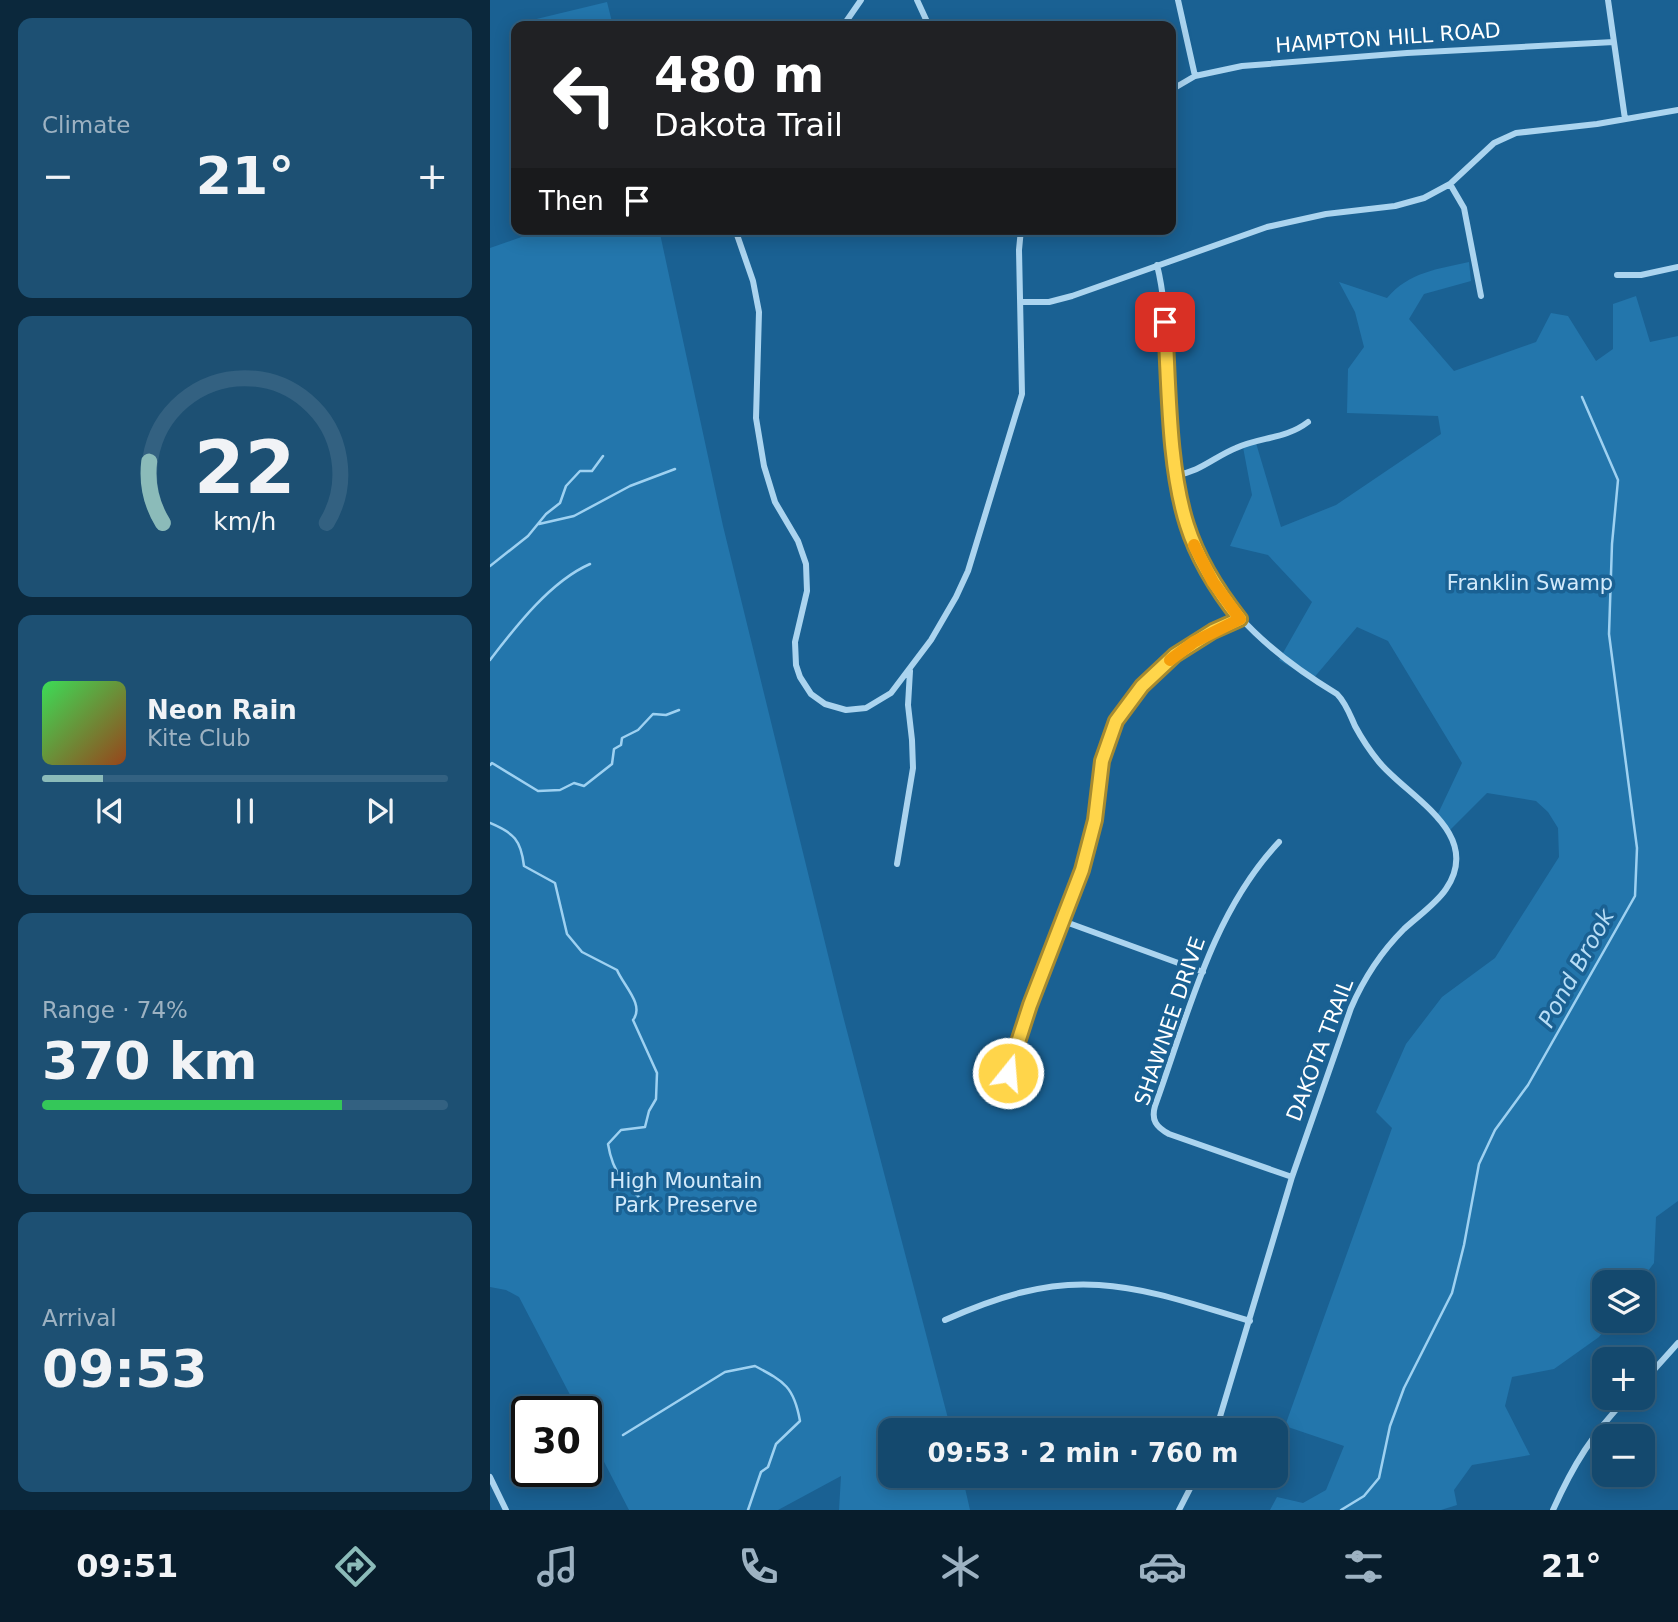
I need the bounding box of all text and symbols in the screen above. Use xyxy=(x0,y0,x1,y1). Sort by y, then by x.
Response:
street label: HAMPTON HILL ROAD xyxy=(1274,18,1502,58)
text: 480 m xyxy=(654,47,824,104)
icon: left xyxy=(539,49,630,140)
text: Dakota Trail xyxy=(654,106,843,144)
text: Climate xyxy=(42,112,131,138)
text: 21° xyxy=(196,146,294,206)
text: − xyxy=(42,154,74,198)
text: + xyxy=(416,154,448,198)
icon: arrive xyxy=(618,182,656,220)
text: Then xyxy=(539,186,604,216)
pin xyxy=(1135,292,1195,352)
icon: arrive xyxy=(1146,303,1184,341)
text: 22 xyxy=(194,425,296,510)
text: km/h xyxy=(213,506,277,535)
park label: Franklin Swamp xyxy=(1447,571,1613,595)
text: Neon Rain xyxy=(147,695,297,725)
text: Kite Club xyxy=(147,725,251,751)
icon: previous xyxy=(91,792,129,830)
icon: pause xyxy=(226,792,264,830)
icon: next xyxy=(361,792,399,830)
water label: Pond Brook xyxy=(1533,903,1620,1032)
street label: SHAWNEE DRIVE xyxy=(1130,934,1210,1108)
street label: DAKOTA TRAIL xyxy=(1282,975,1358,1125)
text: Range · 74% xyxy=(42,997,188,1023)
text: 370 km xyxy=(42,1031,257,1091)
position arrow xyxy=(971,1036,1045,1110)
park label: High Mountain Park Preserve xyxy=(610,1169,762,1217)
map controls xyxy=(1592,1270,1655,1487)
button: layers xyxy=(1592,1270,1655,1333)
text: Arrival xyxy=(42,1305,117,1331)
text: 09:53 xyxy=(42,1339,208,1399)
button: + xyxy=(1592,1347,1655,1410)
speed limit sign: 30 xyxy=(511,1396,602,1487)
button: − xyxy=(1592,1424,1655,1487)
text: 09:53 · 2 min · 760 m xyxy=(928,1438,1238,1468)
icon: directions xyxy=(331,1542,380,1591)
icon: music xyxy=(533,1542,582,1591)
icon: phone xyxy=(734,1542,783,1591)
icon: climate xyxy=(936,1542,985,1591)
icon: car xyxy=(1138,1542,1187,1591)
icon: filters xyxy=(1339,1542,1388,1591)
text: 09:51 xyxy=(76,1547,178,1585)
text: 21° xyxy=(1541,1547,1602,1585)

